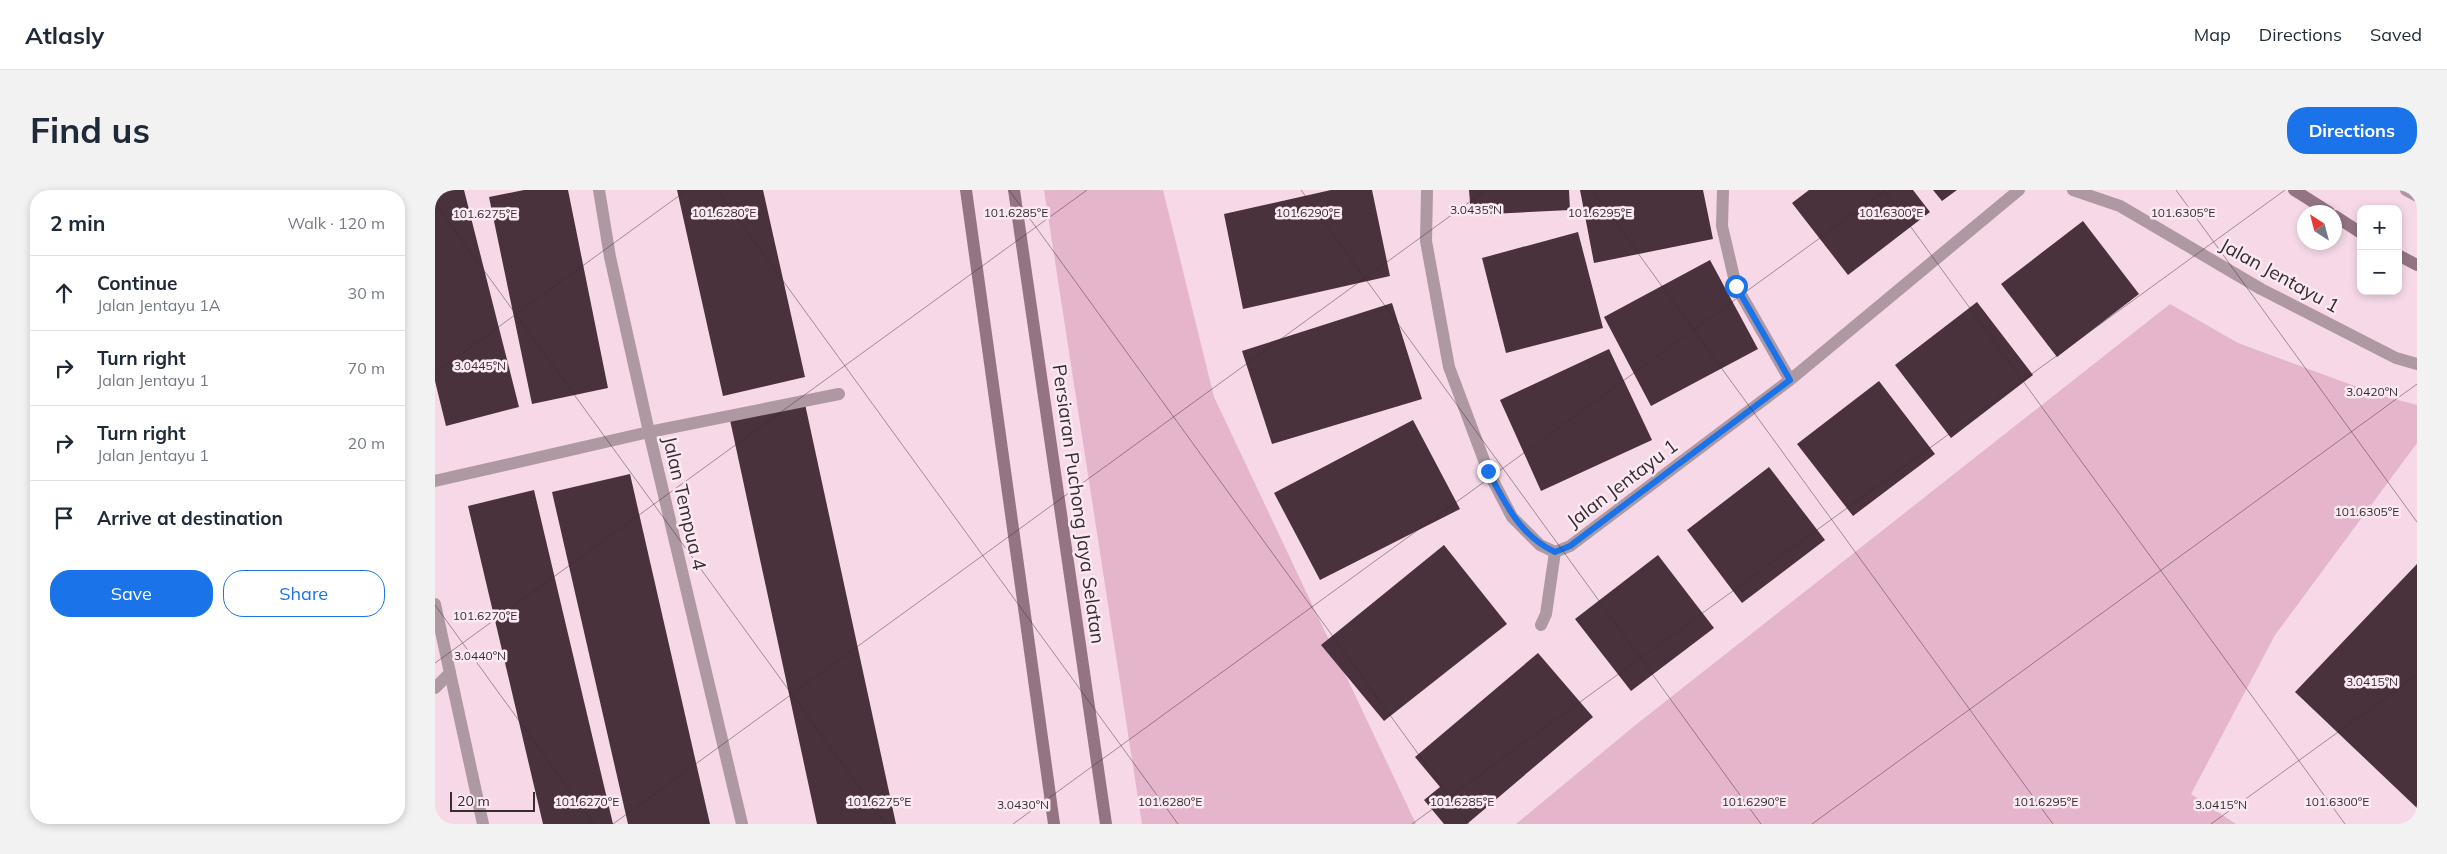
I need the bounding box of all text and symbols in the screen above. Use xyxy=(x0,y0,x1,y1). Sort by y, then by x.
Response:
text: Atlasly xyxy=(25,20,104,50)
text: Map xyxy=(2194,23,2231,46)
text: Directions xyxy=(2259,23,2342,46)
text: Saved xyxy=(2370,23,2422,46)
button: Directions xyxy=(2287,107,2417,154)
text: Find us xyxy=(30,108,150,152)
text: 3.0435°N xyxy=(1450,202,1502,217)
text: 101.6280°E xyxy=(692,205,756,220)
text: 101.6285°E xyxy=(984,205,1048,220)
text: 101.6290°E xyxy=(1276,205,1340,220)
text: 101.6295°E xyxy=(1568,205,1632,220)
text: 101.6300°E xyxy=(1859,205,1923,220)
text: 101.6305°E xyxy=(2151,205,2215,220)
north arrow xyxy=(2297,205,2342,250)
map controls xyxy=(2357,205,2402,295)
button: + xyxy=(2357,205,2402,250)
text: 101.6275°E xyxy=(453,206,517,221)
text: 2 min xyxy=(50,210,105,236)
text: Walk · 120 m xyxy=(287,213,385,233)
street label: Jalan Jentayu 1 xyxy=(2216,232,2344,318)
button: − xyxy=(2357,250,2402,295)
text: Continue xyxy=(97,271,177,295)
route start xyxy=(1725,275,1748,298)
icon: ahead xyxy=(50,279,78,307)
text: 30 m xyxy=(348,283,385,303)
text: Jalan Jentayu 1A xyxy=(97,295,221,315)
text: Turn right xyxy=(97,346,186,370)
icon: right xyxy=(50,354,78,382)
text: 70 m xyxy=(348,358,385,378)
text: 3.0445°N xyxy=(454,358,506,373)
street label: Persiaran Puchong Jaya Selatan xyxy=(1047,363,1111,645)
text: Jalan Jentayu 1 xyxy=(97,370,209,390)
text: 3.0420°N xyxy=(2346,384,2398,399)
text: Turn right xyxy=(97,421,186,445)
icon: right xyxy=(50,429,78,457)
text: 20 m xyxy=(348,433,385,453)
street label: Jalan Jentayu 1 xyxy=(1562,433,1682,533)
street label: Jalan Tempua 4 xyxy=(658,434,712,572)
text: Jalan Jentayu 1 xyxy=(97,445,209,465)
route end xyxy=(1477,460,1500,483)
icon: arrive xyxy=(50,504,78,532)
text: 101.6305°E xyxy=(2335,504,2399,519)
text: Arrive at destination xyxy=(97,506,283,530)
button: Save xyxy=(50,570,213,617)
button: Share xyxy=(223,570,385,617)
text: 101.6270°E xyxy=(453,608,517,623)
text: 3.0440°N xyxy=(454,648,506,663)
text: 3.0415°N xyxy=(2346,674,2398,689)
scale bar xyxy=(450,789,535,812)
text: 20 m xyxy=(457,792,490,810)
text: 101.6270°E xyxy=(555,794,619,809)
text: 101.6275°E xyxy=(847,794,911,809)
text: 101.6280°E xyxy=(1138,794,1202,809)
text: 101.6285°E xyxy=(1430,794,1494,809)
text: 101.6290°E xyxy=(1722,794,1786,809)
text: 101.6295°E xyxy=(2014,794,2078,809)
text: 101.6300°E xyxy=(2305,794,2369,809)
text: 3.0430°N xyxy=(997,797,1049,812)
text: 3.0415°N xyxy=(2195,797,2247,812)

